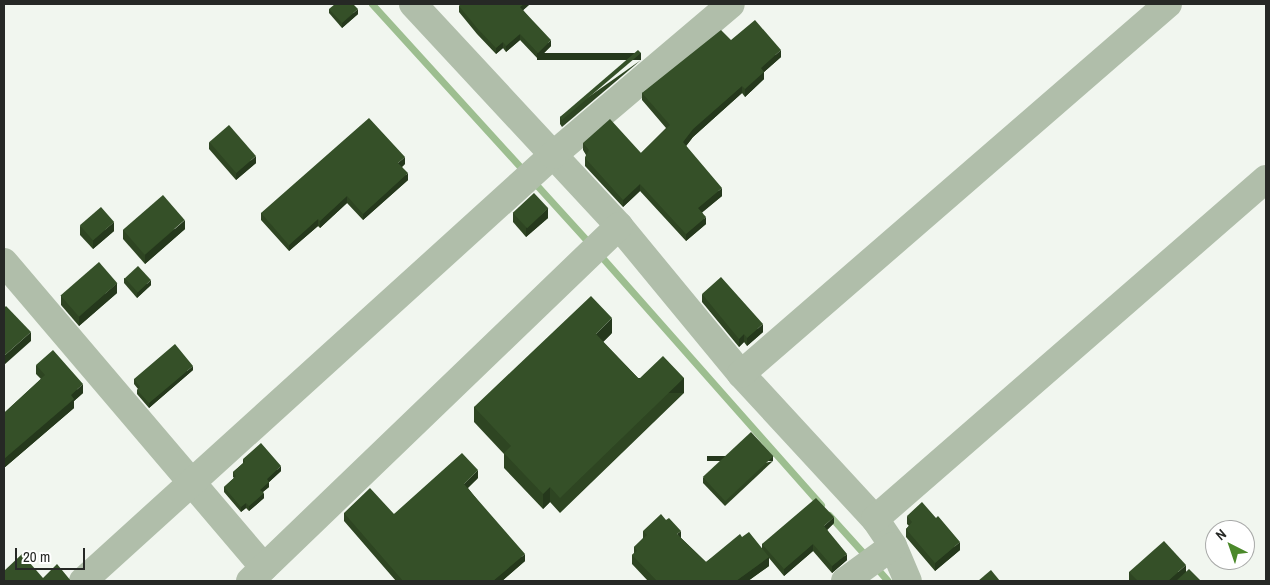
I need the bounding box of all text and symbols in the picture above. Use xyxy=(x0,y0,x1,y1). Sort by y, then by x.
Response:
north arrow xyxy=(1205,520,1255,570)
text: N xyxy=(1212,525,1230,544)
scale bar xyxy=(18,538,88,570)
text: 20 m xyxy=(23,546,50,567)

